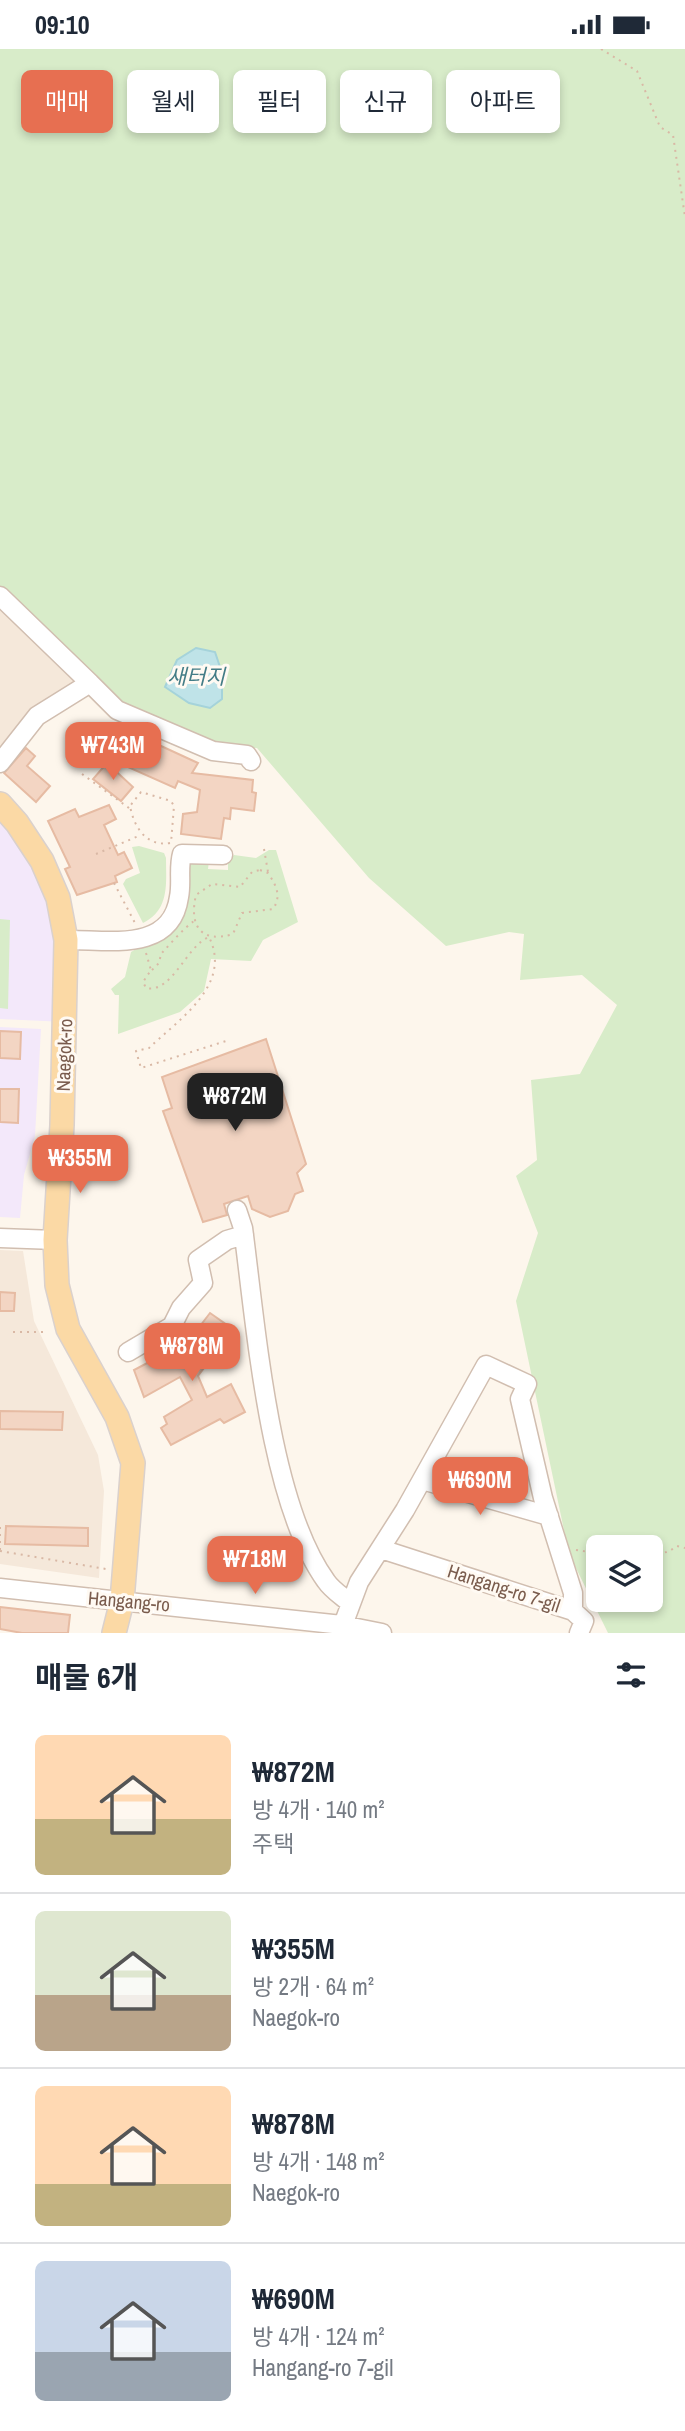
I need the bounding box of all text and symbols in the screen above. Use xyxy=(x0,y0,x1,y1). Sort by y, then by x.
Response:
text: 09:10 xyxy=(35,7,90,42)
chip: 매매 xyxy=(21,70,113,133)
chip: 월세 xyxy=(127,70,219,133)
chip: 필터 xyxy=(233,70,326,133)
chip: 신규 xyxy=(340,70,432,133)
chip: 아파트 xyxy=(446,70,560,133)
water label: 새터지 xyxy=(167,662,227,691)
pin: ₩743M xyxy=(64,723,162,782)
text: ₩743M xyxy=(81,729,145,760)
street label: Naegok-ro xyxy=(50,1018,78,1092)
pin: ₩872M xyxy=(186,1073,284,1133)
text: ₩872M xyxy=(203,1080,267,1111)
pin: ₩355M xyxy=(31,1135,129,1195)
text: ₩355M xyxy=(48,1142,112,1173)
pin: ₩878M xyxy=(143,1323,241,1383)
text: ₩878M xyxy=(160,1330,224,1361)
pin: ₩690M xyxy=(431,1457,529,1517)
text: ₩690M xyxy=(448,1464,512,1495)
map controls xyxy=(586,1535,663,1612)
button: layers xyxy=(586,1535,663,1612)
pin: ₩718M xyxy=(206,1537,304,1596)
text: ₩718M xyxy=(223,1543,287,1574)
street label: Hangang-ro 7-gil xyxy=(444,1558,564,1618)
street label: Hangang-ro xyxy=(87,1584,171,1618)
icon: filters xyxy=(612,1656,650,1694)
text: 매물 6개 xyxy=(35,1657,138,1697)
text: ₩872M xyxy=(252,1751,335,1791)
icon: home xyxy=(91,1763,175,1847)
text: 방 4개 · 140 m² xyxy=(252,1794,384,1825)
text: 주택 xyxy=(252,1828,294,1859)
text: ₩355M xyxy=(252,1928,335,1968)
icon: home xyxy=(91,1939,175,2023)
text: 방 2개 · 64 m² xyxy=(252,1971,374,2002)
text: Naegok-ro xyxy=(252,2002,340,2033)
text: ₩878M xyxy=(252,2103,335,2143)
icon: home xyxy=(91,2114,175,2198)
text: 방 4개 · 148 m² xyxy=(252,2146,384,2177)
text: Naegok-ro xyxy=(252,2177,340,2208)
text: ₩690M xyxy=(252,2278,335,2318)
icon: home xyxy=(91,2289,175,2373)
text: 방 4개 · 124 m² xyxy=(252,2321,384,2352)
text: Hangang-ro 7-gil xyxy=(252,2352,394,2383)

